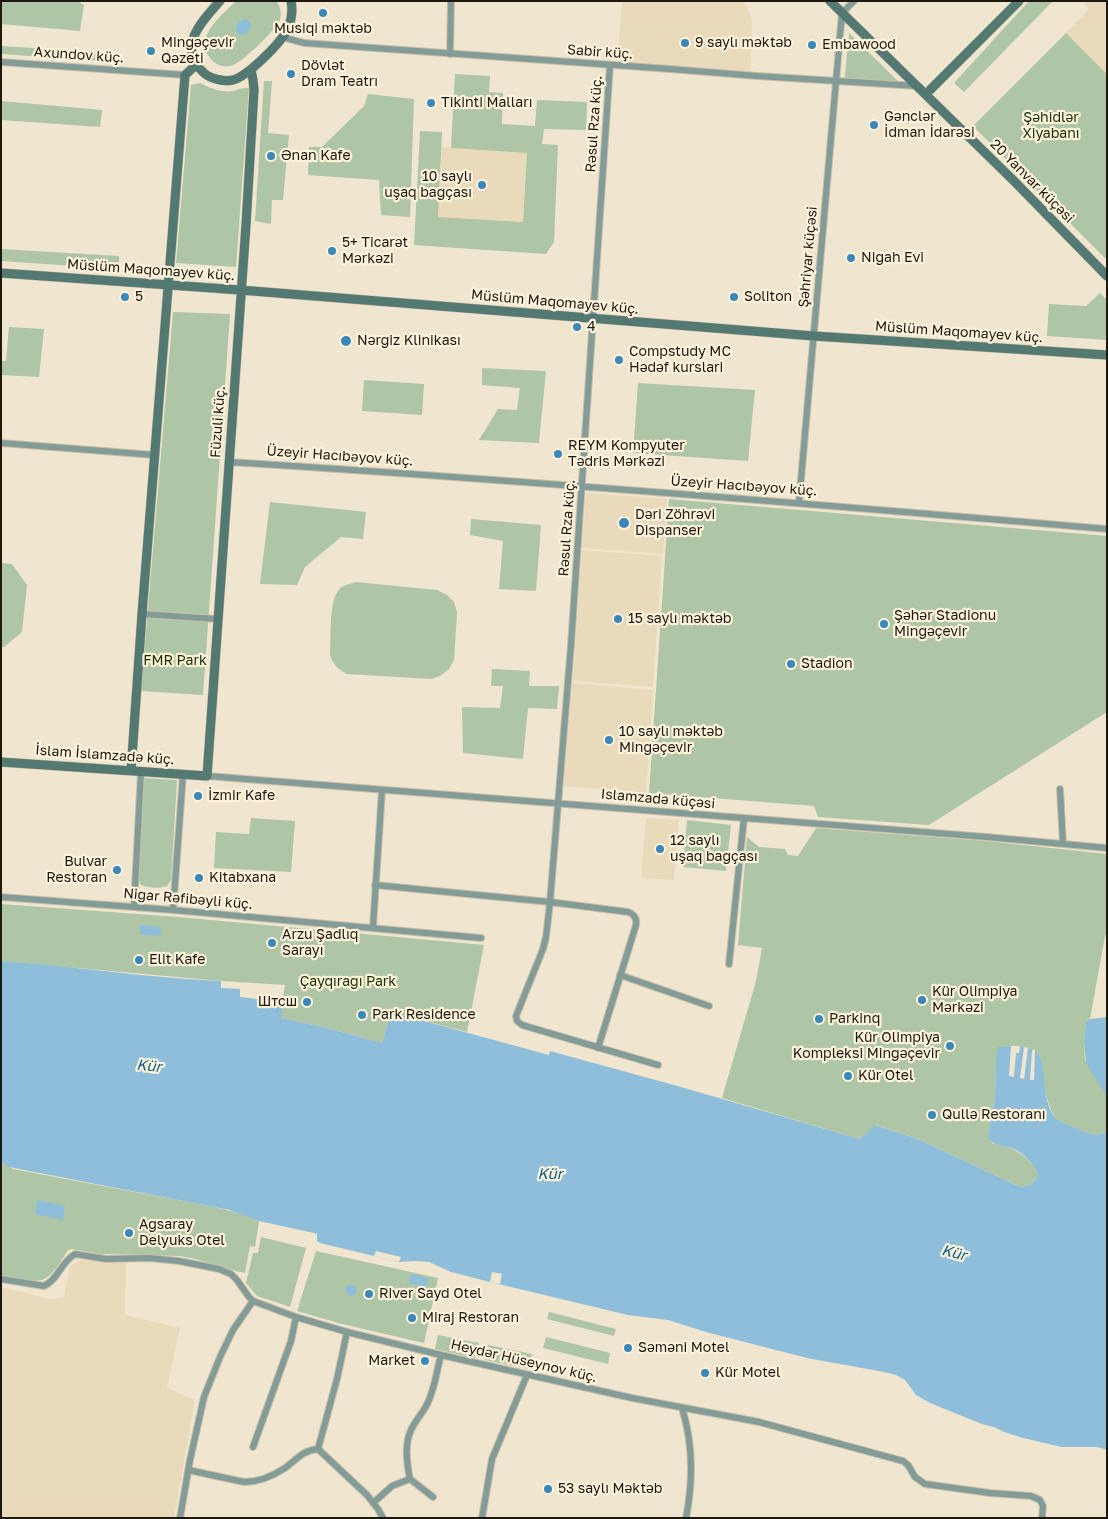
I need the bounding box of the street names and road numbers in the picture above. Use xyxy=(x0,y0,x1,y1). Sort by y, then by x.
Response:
street label: Sabir küç. xyxy=(566,41,634,63)
street label: Axundov küç. xyxy=(33,43,125,67)
street label: Rəsul Rza küç. xyxy=(582,75,606,173)
street label: 20 Yanvar küçəsi xyxy=(987,136,1077,226)
street label: Şəhriyar küçəsi xyxy=(795,206,821,308)
street label: Müslüm Maqomayev küç. xyxy=(66,256,236,284)
street label: Müslüm Maqomayev küç. xyxy=(470,286,640,318)
street label: Müslüm Maqomayev küç. xyxy=(874,318,1044,346)
street label: Füzuli küç. xyxy=(207,385,229,459)
street label: Üzeyir Hacıbəyov küç. xyxy=(266,442,414,470)
street label: Üzeyir Hacıbəyov küç. xyxy=(670,472,818,500)
street label: Rəsul Rza küç. xyxy=(555,479,579,577)
street label: İslam İslamzadə küç. xyxy=(35,742,175,768)
street label: Islamzadə küçəsi xyxy=(600,786,716,812)
street label: Nigar Rəfibəyli küç. xyxy=(123,885,253,913)
street label: Heydər Hüseynov küç. xyxy=(449,1336,599,1386)

